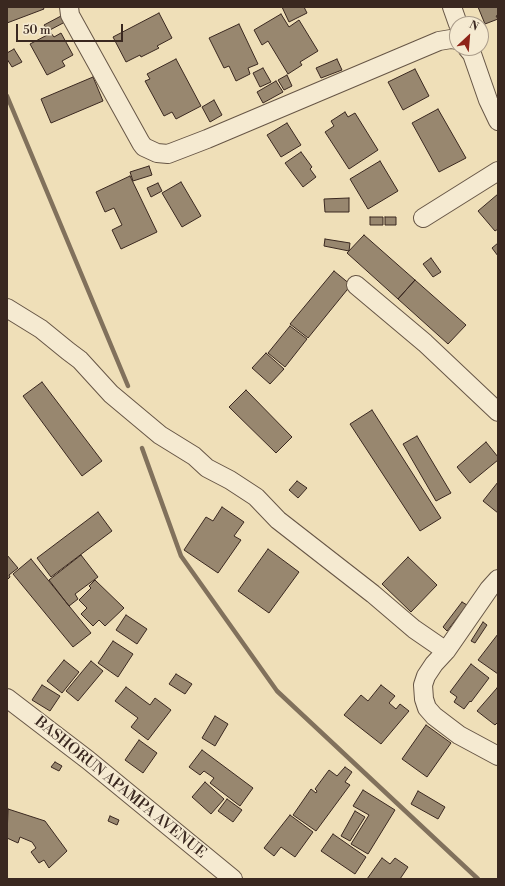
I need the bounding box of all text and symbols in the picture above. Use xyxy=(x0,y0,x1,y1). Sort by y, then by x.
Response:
scale bar xyxy=(18,16,125,42)
north arrow xyxy=(449,16,489,56)
text: N xyxy=(467,18,481,34)
text: 50 m xyxy=(23,23,51,38)
street label: BASHORUN APAMPA AVENUE xyxy=(31,713,209,863)

